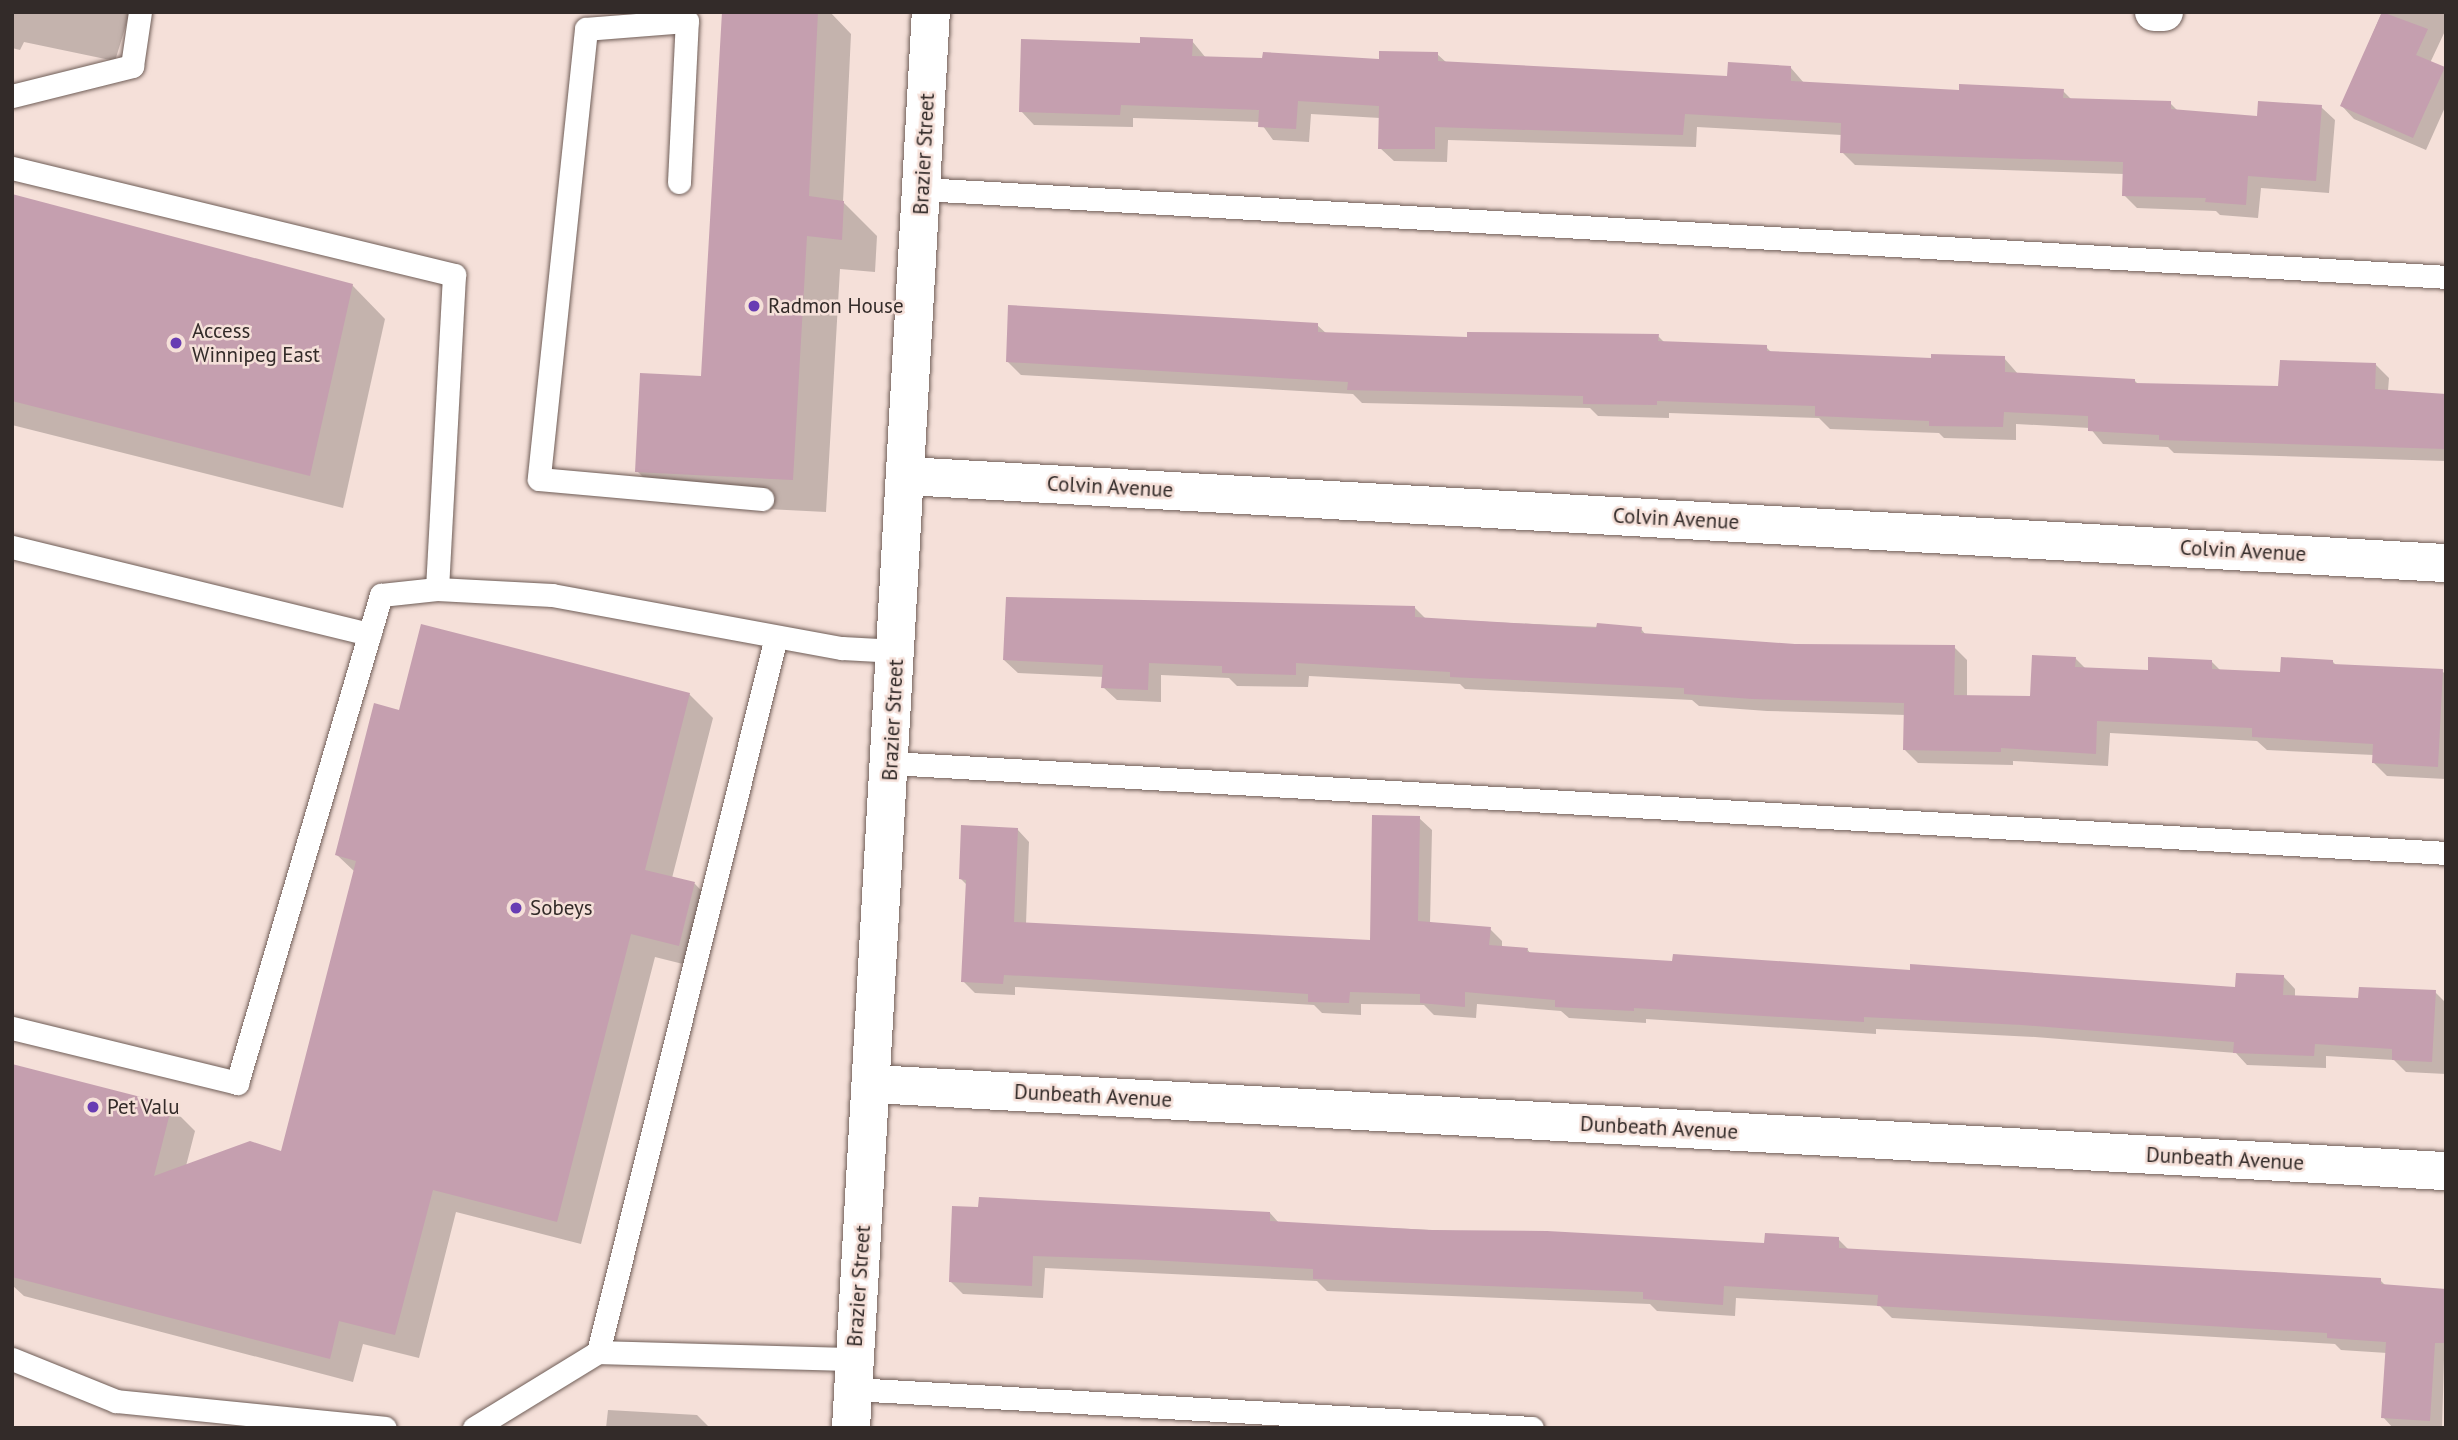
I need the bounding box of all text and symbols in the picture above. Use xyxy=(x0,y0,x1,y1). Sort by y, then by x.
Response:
street label: Brazier Street xyxy=(908,92,940,216)
place label: Radmon House xyxy=(768,293,904,319)
marker: Radmon House xyxy=(746,298,762,314)
place label: Access Winnipeg East xyxy=(192,318,320,368)
marker: Access Winnipeg East xyxy=(166,333,186,353)
street label: Colvin Avenue xyxy=(1046,471,1174,503)
street label: Colvin Avenue xyxy=(1612,503,1740,535)
street label: Colvin Avenue xyxy=(2179,535,2307,567)
street label: Brazier Street xyxy=(877,658,909,782)
place label: Sobeys xyxy=(530,895,593,921)
marker: Sobeys xyxy=(508,900,524,916)
street label: Dunbeath Avenue xyxy=(1013,1079,1173,1113)
place label: Pet Valu xyxy=(107,1094,180,1120)
marker: Pet Valu xyxy=(85,1099,101,1115)
street label: Dunbeath Avenue xyxy=(1579,1111,1739,1145)
street label: Dunbeath Avenue xyxy=(2145,1142,2305,1176)
street label: Brazier Street xyxy=(842,1224,876,1348)

